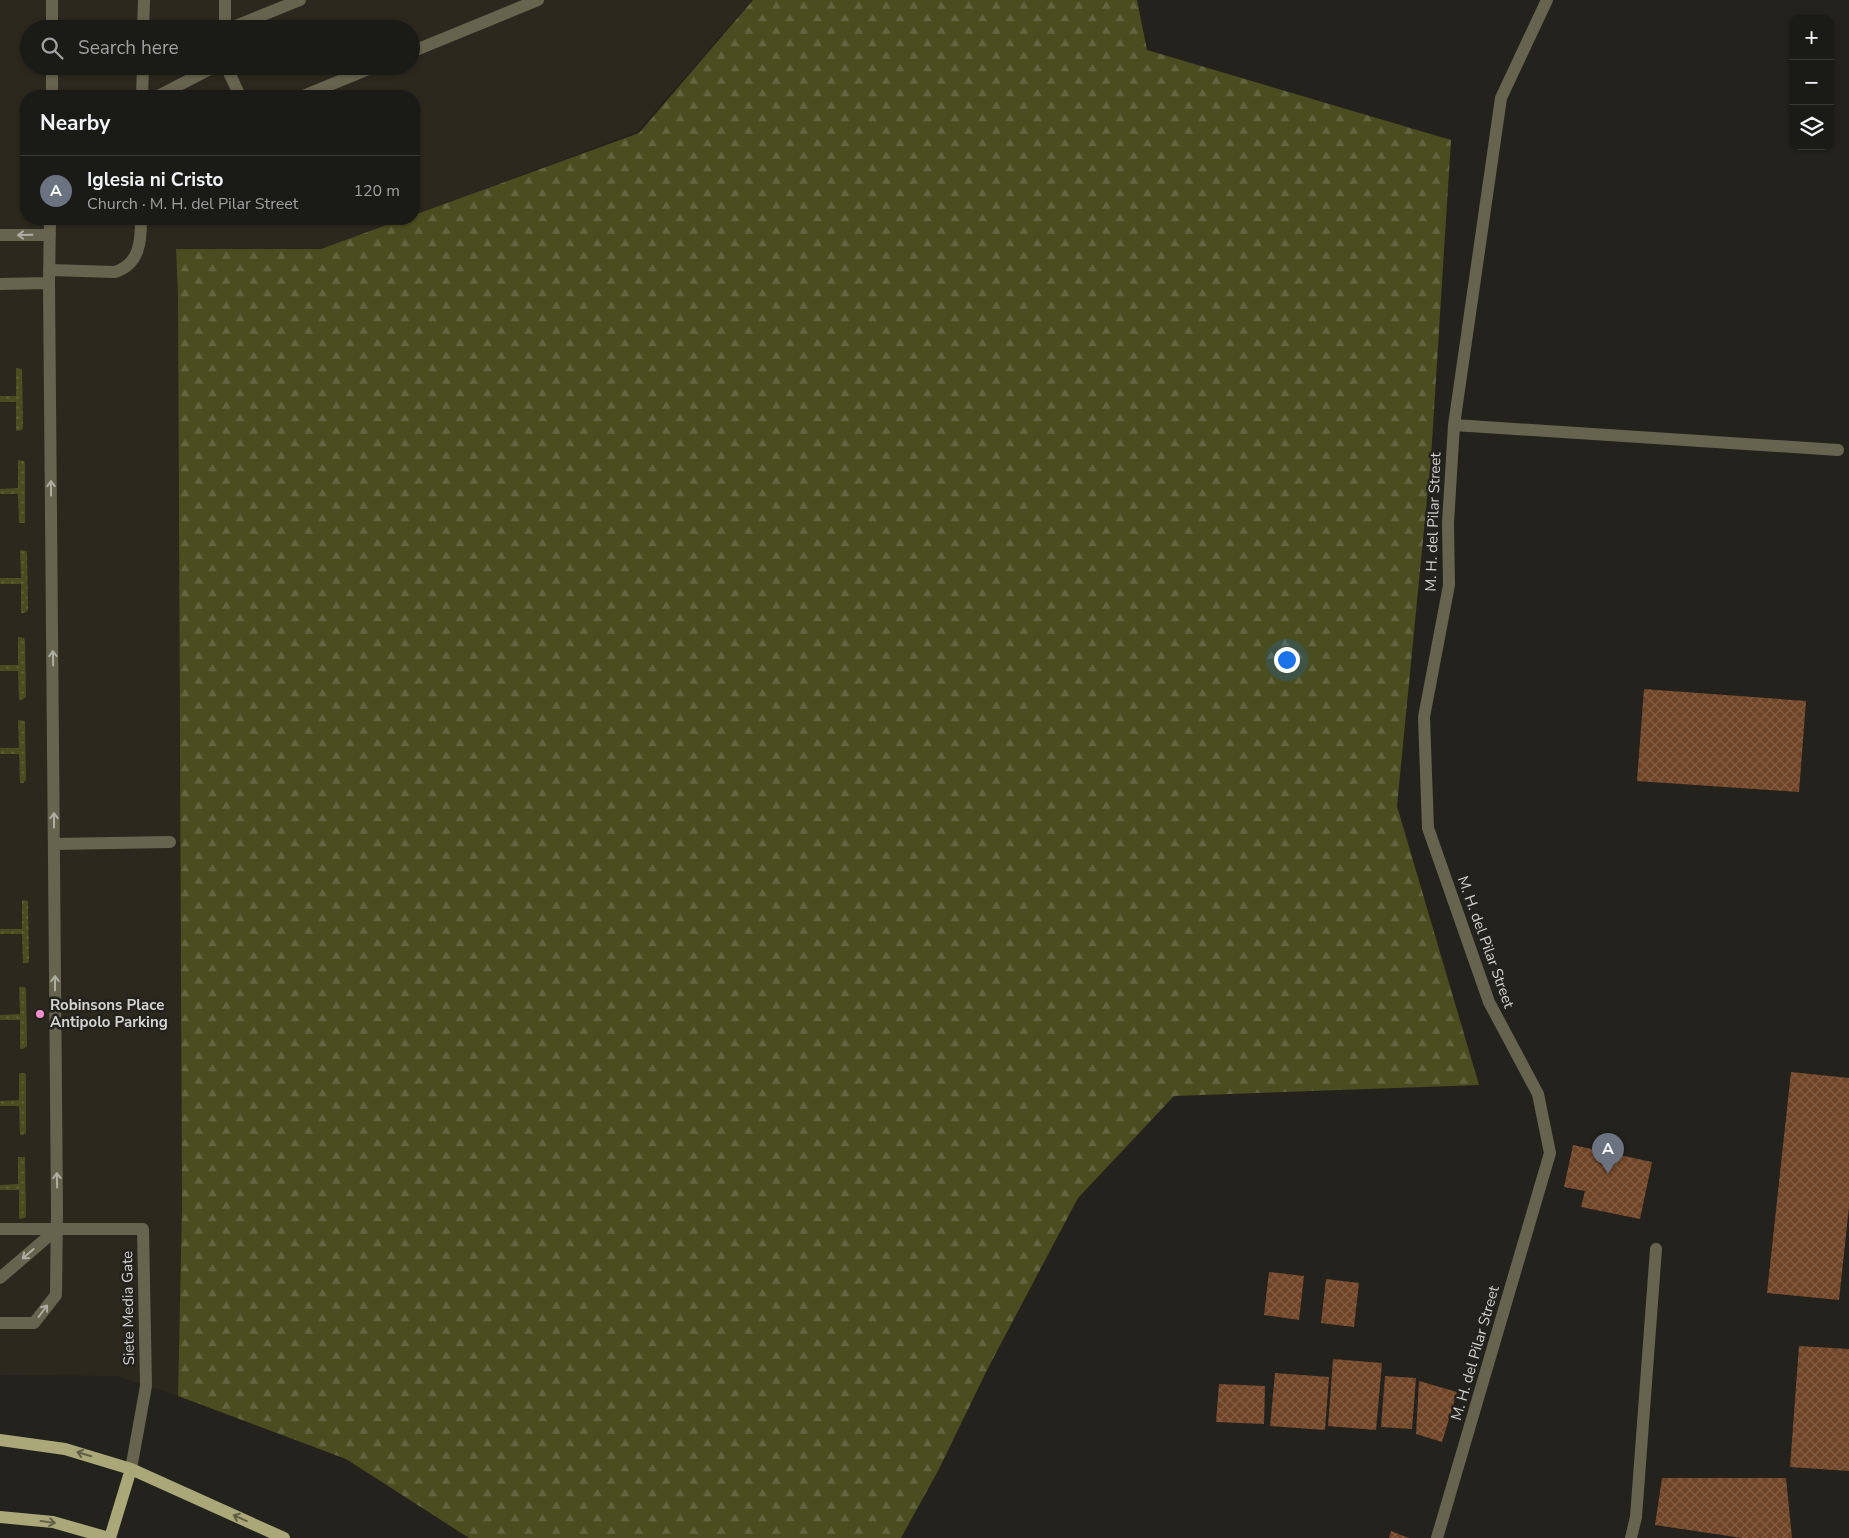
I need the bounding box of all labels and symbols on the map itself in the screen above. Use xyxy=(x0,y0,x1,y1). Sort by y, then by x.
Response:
one-way arrow xyxy=(17,230,34,240)
street label: M. H. del Pilar Street xyxy=(1421,451,1445,592)
one-way arrow xyxy=(47,480,56,496)
your location xyxy=(1274,647,1300,673)
one-way arrow xyxy=(48,650,58,666)
one-way arrow xyxy=(49,812,59,828)
street label: M. H. del Pilar Street xyxy=(1453,873,1519,1012)
one-way arrow xyxy=(50,975,60,991)
place label: Robinsons Place Antipolo Parking xyxy=(50,995,168,1032)
marker: Robinsons Place Antipolo Parking xyxy=(34,1008,46,1020)
pin: A xyxy=(1592,1133,1624,1174)
one-way arrow xyxy=(52,1172,61,1188)
one-way arrow xyxy=(22,1248,35,1259)
street label: Siete Media Gate xyxy=(117,1251,139,1365)
street label: M. H. del Pilar Street xyxy=(1446,1283,1504,1423)
one-way arrow xyxy=(38,1304,48,1318)
one-way arrow xyxy=(76,1449,92,1459)
one-way arrow xyxy=(233,1513,248,1522)
one-way arrow xyxy=(40,1517,56,1527)

